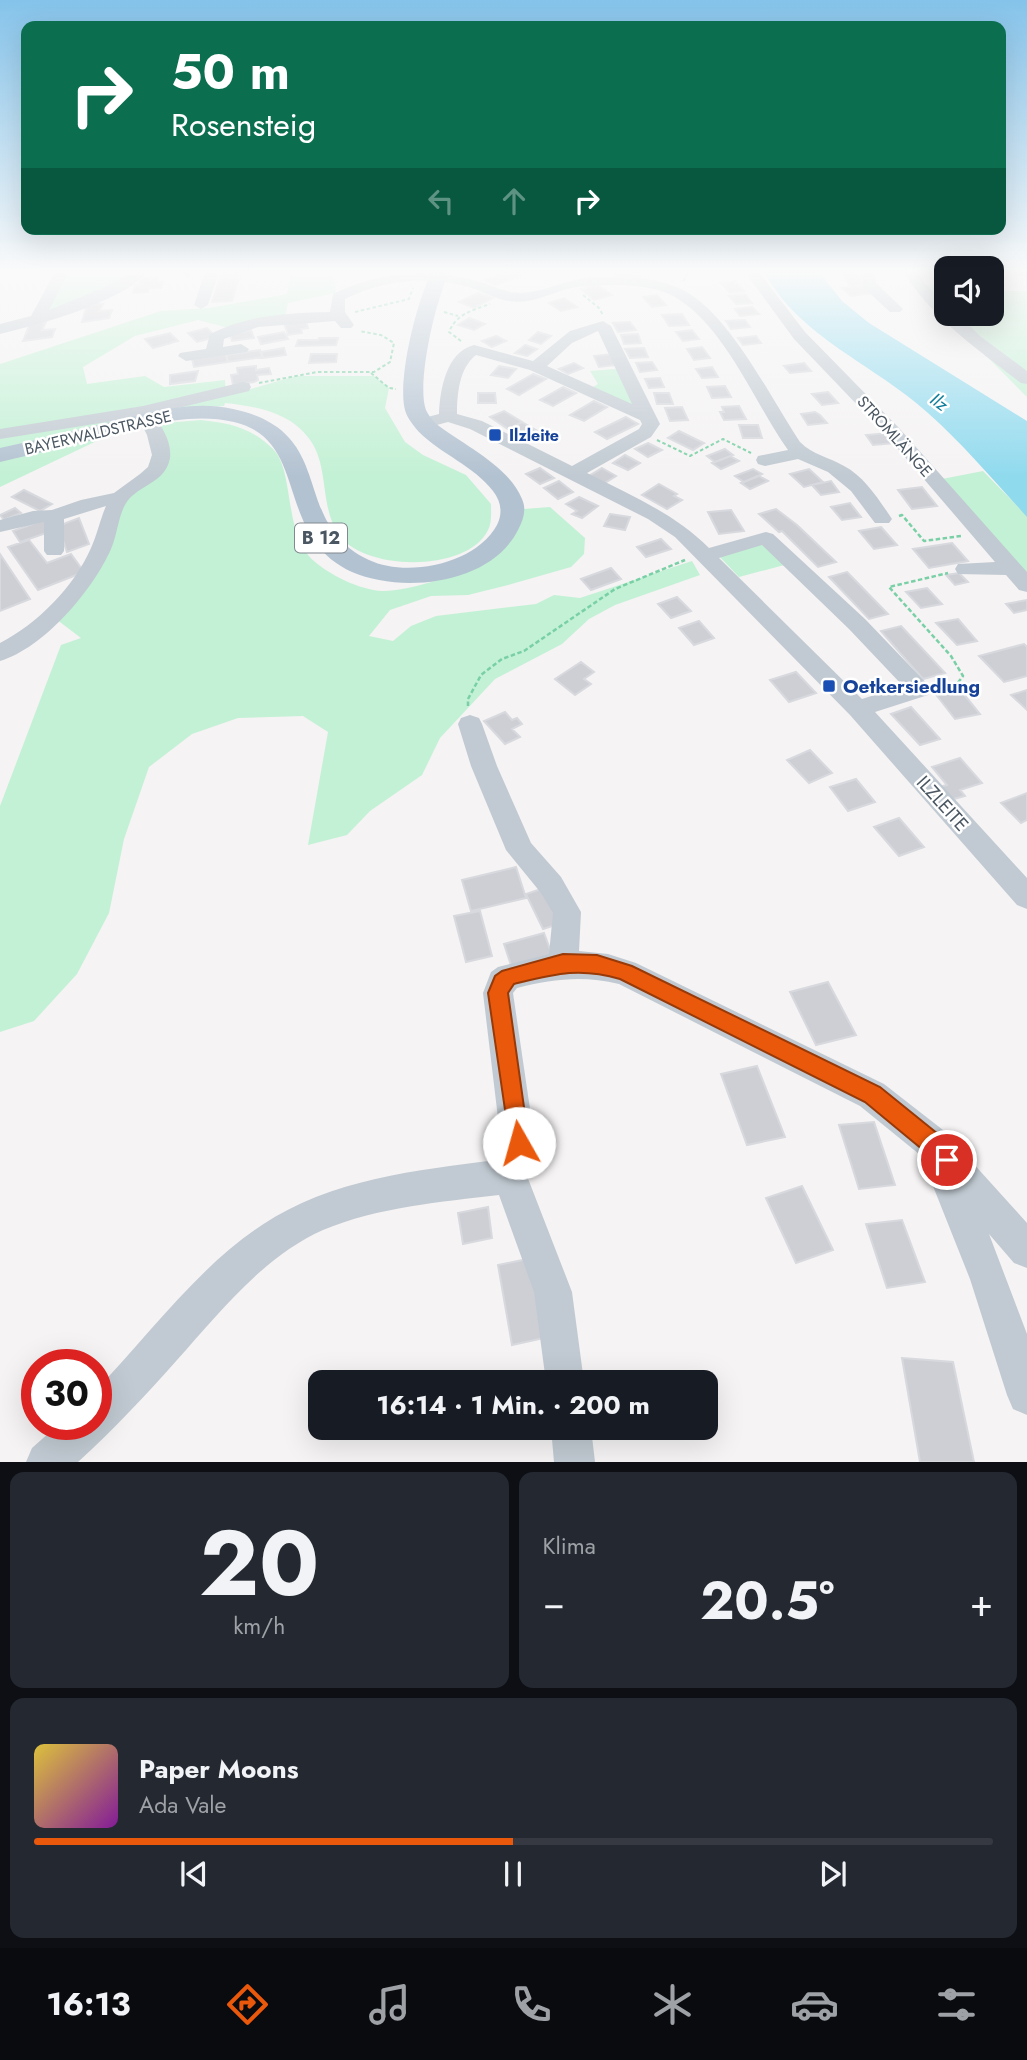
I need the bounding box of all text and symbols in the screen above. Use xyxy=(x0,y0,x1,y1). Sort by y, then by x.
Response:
text: 50 m xyxy=(171,37,290,107)
icon: right xyxy=(56,49,147,140)
text: Rosensteig xyxy=(171,102,316,148)
icon: left xyxy=(422,182,460,220)
icon: ahead xyxy=(495,182,533,220)
icon: right xyxy=(568,182,606,220)
map controls xyxy=(934,256,1004,326)
button: sound xyxy=(934,256,1004,326)
water label: Ilz xyxy=(925,387,954,418)
street label: STROMLÄNGE xyxy=(852,391,938,482)
street label: BAYERWALDSTRASSE xyxy=(23,404,174,461)
place label: Ilzleite xyxy=(509,424,559,447)
marker: Ilzleite xyxy=(487,427,503,443)
road number: B 12 xyxy=(295,524,347,552)
place label: Oetkersiedlung xyxy=(843,673,980,700)
marker: Oetkersiedlung xyxy=(821,678,837,694)
street label: ILZLEITE xyxy=(910,770,975,837)
position arrow xyxy=(482,1106,556,1180)
pin xyxy=(917,1130,977,1190)
icon: arrive xyxy=(928,1141,966,1179)
speed limit sign: 30 xyxy=(21,1349,112,1440)
text: 16:14 · 1 Min. · 200 m xyxy=(376,1386,650,1424)
text: 20 xyxy=(199,1498,319,1629)
text: Klima xyxy=(543,1529,596,1563)
text: 20.5° xyxy=(700,1563,834,1639)
text: − xyxy=(543,1575,565,1630)
text: + xyxy=(970,1575,993,1630)
text: km/h xyxy=(233,1609,285,1643)
text: Paper Moons xyxy=(139,1750,299,1788)
text: Ada Vale xyxy=(139,1788,226,1822)
icon: previous xyxy=(175,1855,213,1893)
icon: pause xyxy=(494,1855,532,1893)
icon: next xyxy=(814,1855,852,1893)
icon: directions xyxy=(223,1980,272,2029)
icon: music xyxy=(365,1980,414,2029)
icon: phone xyxy=(507,1980,556,2029)
icon: climate xyxy=(648,1980,697,2029)
icon: car xyxy=(790,1980,839,2029)
icon: filters xyxy=(932,1980,981,2029)
text: 16:13 xyxy=(46,1981,131,2027)

